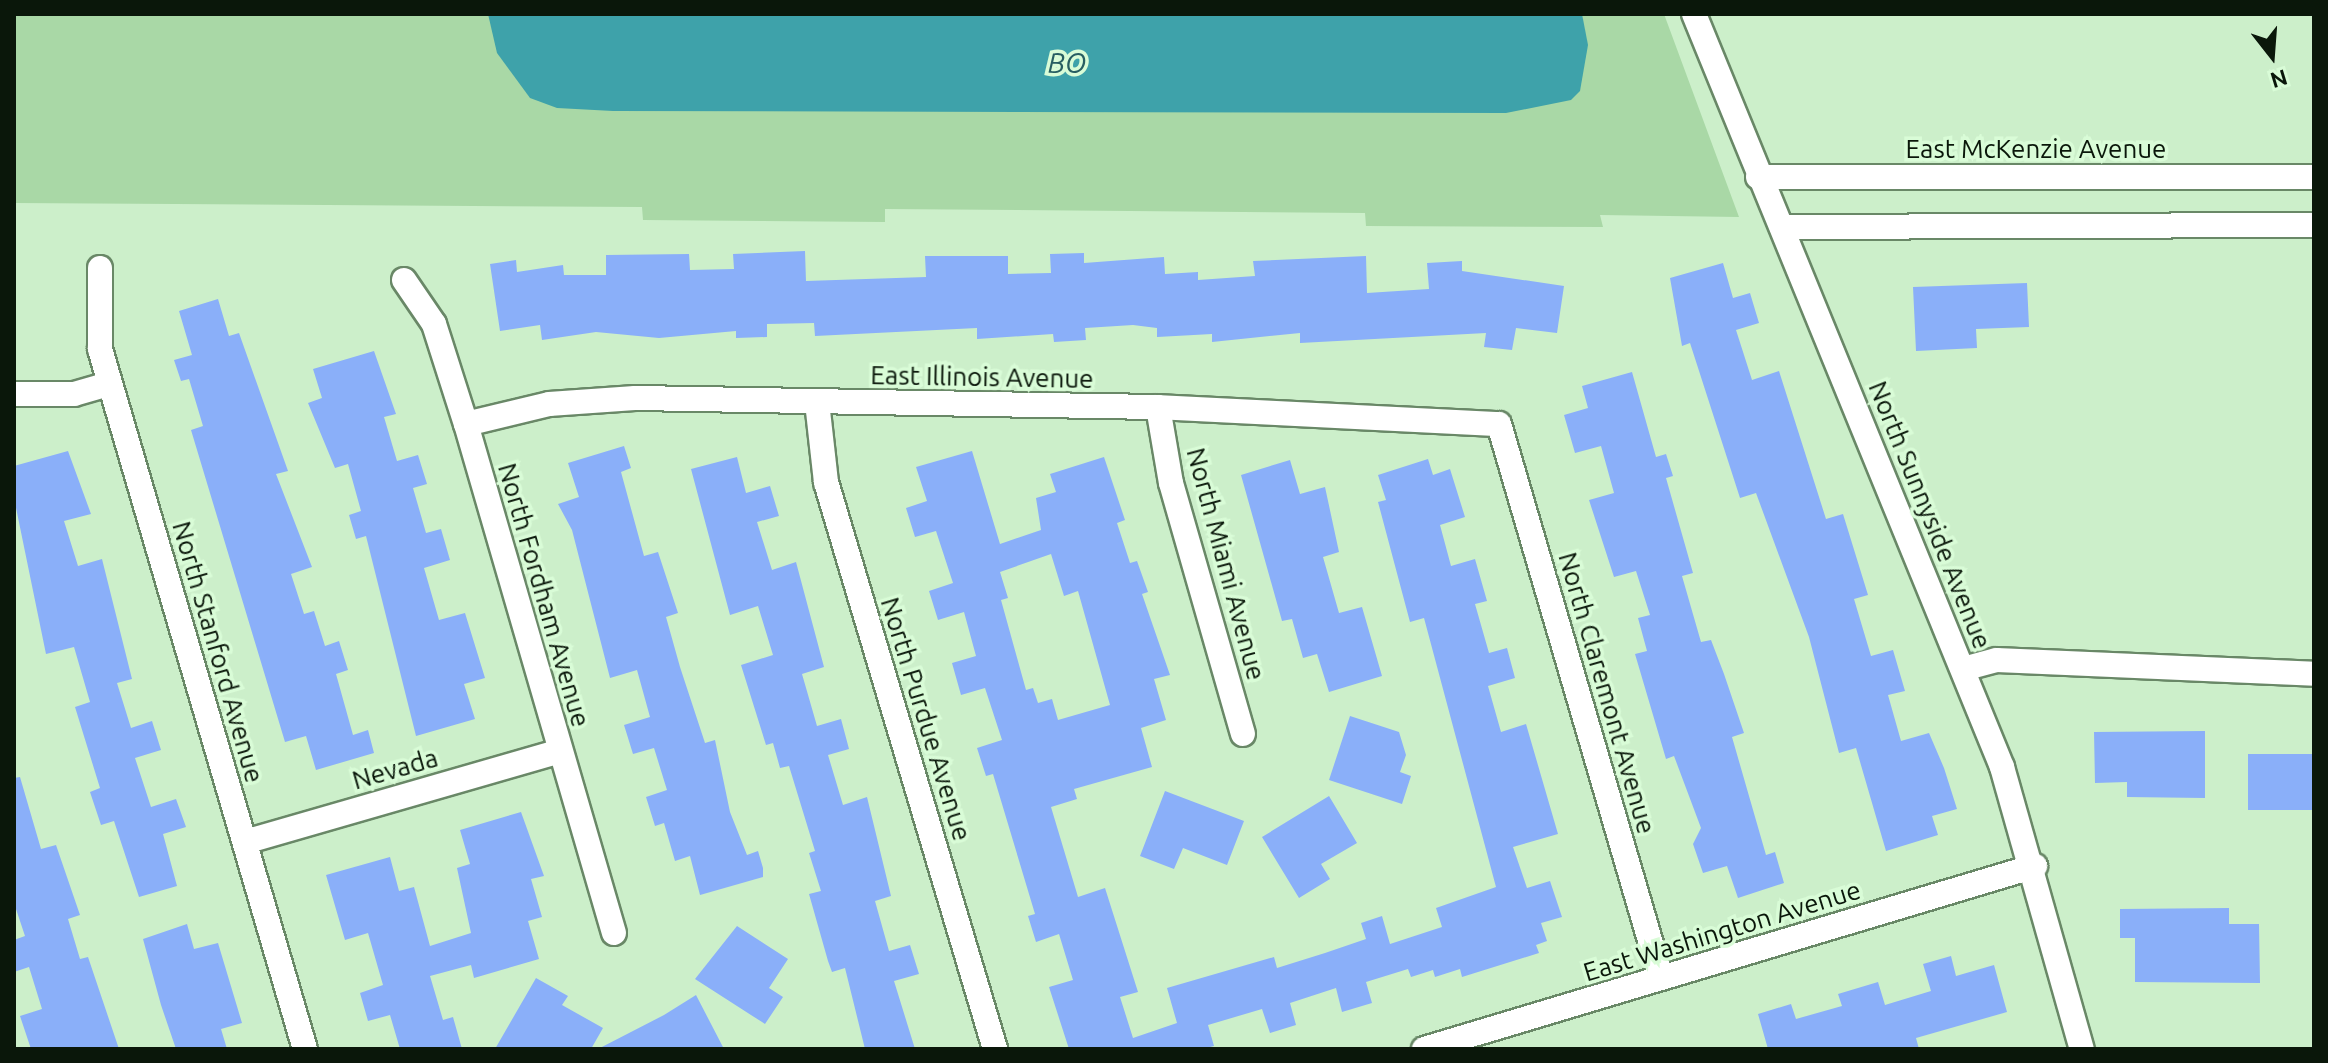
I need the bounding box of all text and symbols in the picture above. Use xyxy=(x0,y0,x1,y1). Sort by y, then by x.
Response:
north arrow xyxy=(2232,16,2312,96)
water label: BO xyxy=(1048,46,1086,80)
text: N xyxy=(2268,65,2291,94)
street label: East McKenzie Avenue xyxy=(1906,133,2166,165)
street label: East Illinois Avenue xyxy=(870,359,1094,395)
street label: North Sunnyside Avenue xyxy=(1862,377,1998,653)
street label: North Miami Avenue xyxy=(1180,444,1272,684)
street label: North Fordham Avenue xyxy=(491,460,597,730)
street label: North Stanford Avenue xyxy=(166,518,270,786)
street label: North Claremont Avenue xyxy=(1552,549,1662,837)
street label: North Purdue Avenue xyxy=(874,594,978,844)
street label: Nevada xyxy=(349,742,441,796)
street label: East Washington Avenue xyxy=(1580,874,1864,988)

